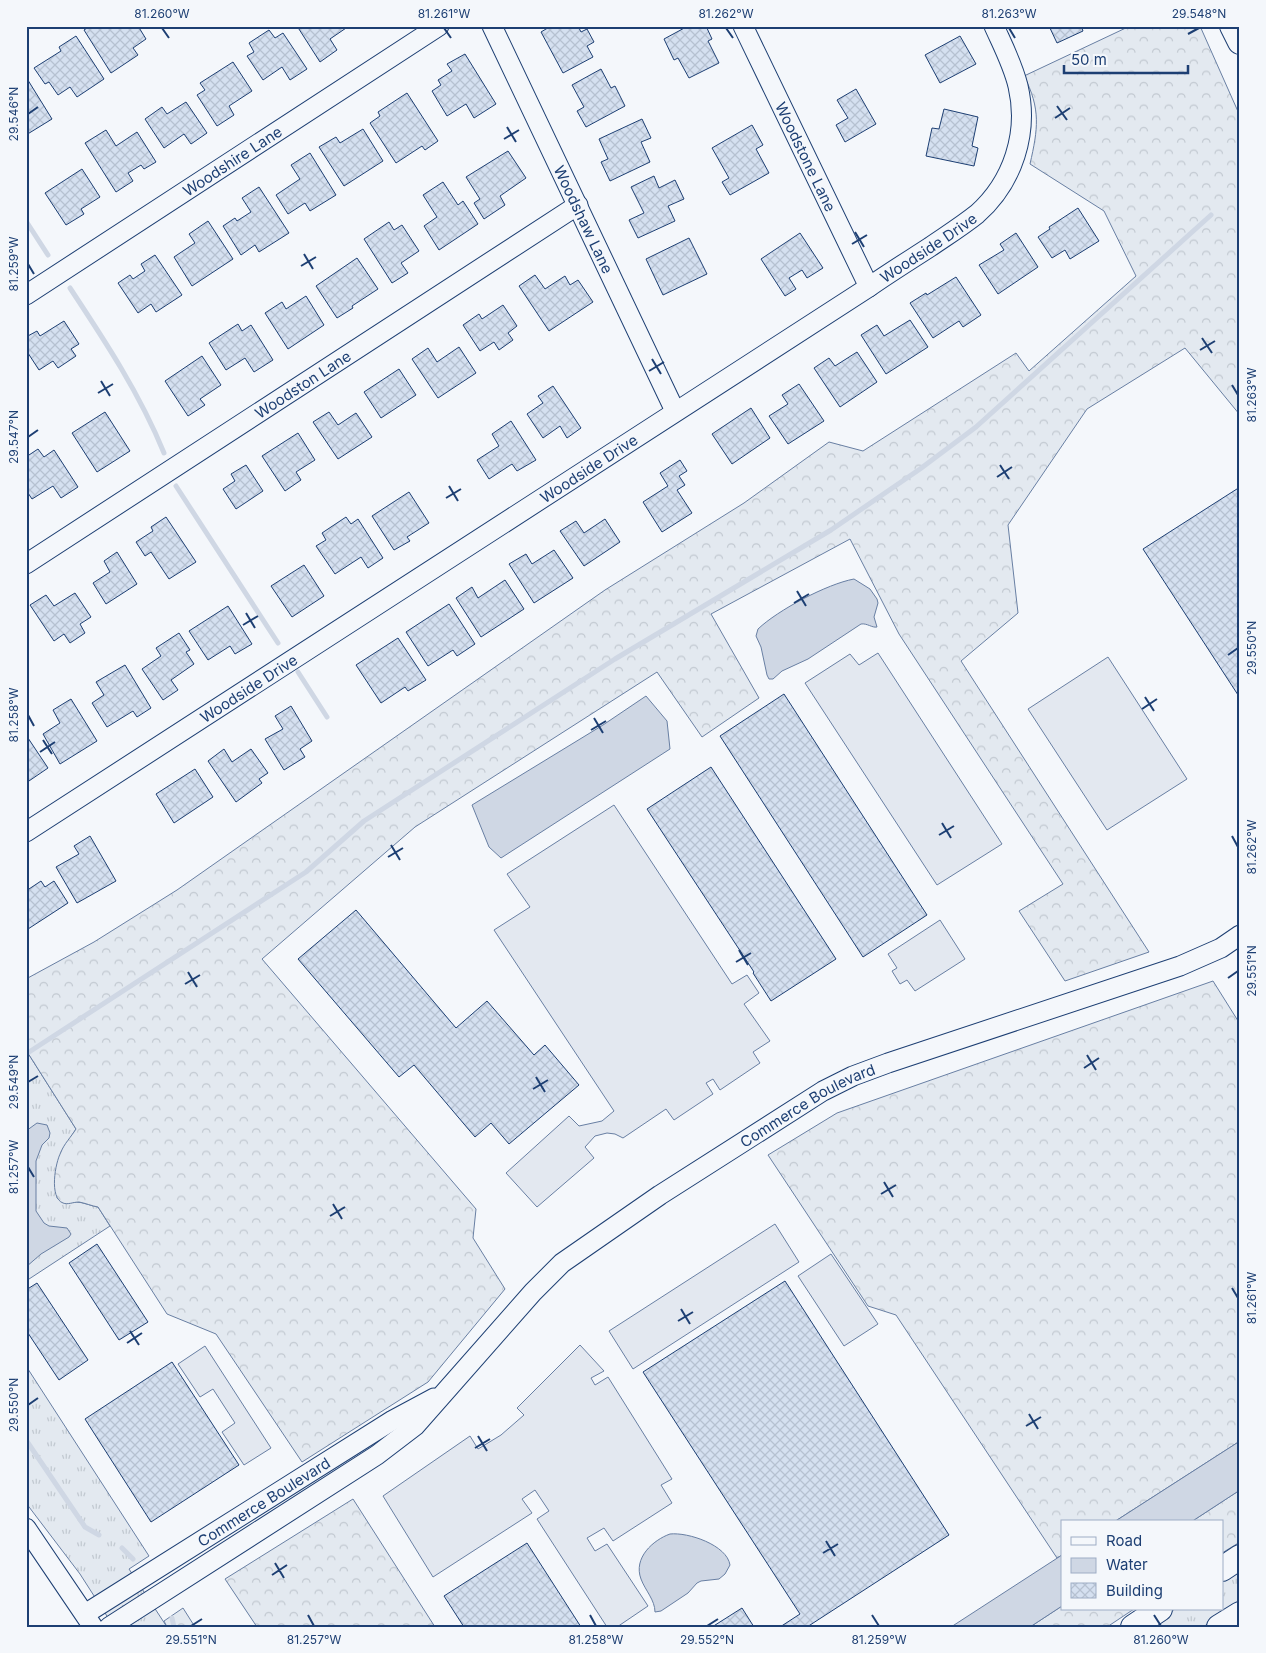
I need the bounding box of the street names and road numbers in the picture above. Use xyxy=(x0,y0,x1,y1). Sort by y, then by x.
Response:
street label: Woodstone Lane xyxy=(772,99,841,214)
street label: Woodshire Lane xyxy=(179,122,285,200)
street label: Woodshaw Lane xyxy=(550,162,618,276)
street label: Woodside Drive xyxy=(876,208,980,286)
street label: Woodston Lane xyxy=(251,346,354,422)
street label: Woodside Drive xyxy=(536,430,641,507)
street label: Woodside Drive xyxy=(196,650,301,727)
street label: Commerce Boulevard xyxy=(736,1059,877,1151)
street label: Commerce Boulevard xyxy=(194,1453,333,1550)

